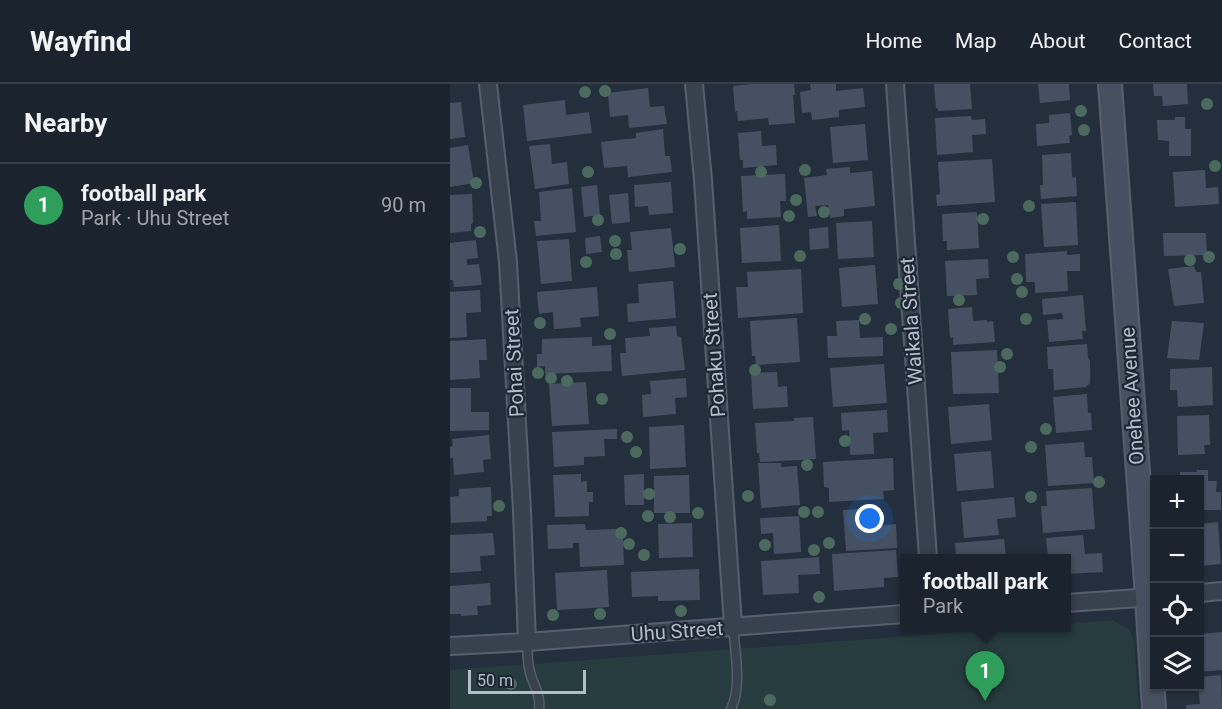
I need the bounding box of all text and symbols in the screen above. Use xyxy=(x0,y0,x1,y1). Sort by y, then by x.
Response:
text: Wayfind xyxy=(30,25,131,58)
text: Home xyxy=(866,29,922,53)
text: Map xyxy=(955,29,997,53)
text: About xyxy=(1030,29,1086,53)
text: Contact xyxy=(1119,29,1192,53)
text: Nearby xyxy=(24,108,107,138)
text: football park xyxy=(81,181,206,206)
text: 1 xyxy=(38,193,49,217)
text: 90 m xyxy=(381,193,426,217)
text: Park · Uhu Street xyxy=(81,206,229,230)
street label: Waikala Street xyxy=(895,256,927,386)
street label: Pohaku Street xyxy=(698,292,730,418)
street label: Pohai Street xyxy=(499,308,529,418)
street label: Onehee Avenue xyxy=(1115,326,1149,466)
map controls xyxy=(1150,475,1204,691)
button: + xyxy=(1150,475,1204,529)
your location xyxy=(855,504,884,533)
button: − xyxy=(1150,529,1204,583)
popup xyxy=(900,554,1071,632)
text: football park xyxy=(923,569,1048,594)
button: locate xyxy=(1150,583,1204,637)
text: Park xyxy=(923,594,963,618)
street label: Uhu Street xyxy=(630,616,724,646)
button: layers xyxy=(1150,637,1204,691)
pin: 1 xyxy=(966,652,1004,701)
scale bar xyxy=(468,667,586,694)
text: 50 m xyxy=(477,671,513,690)

